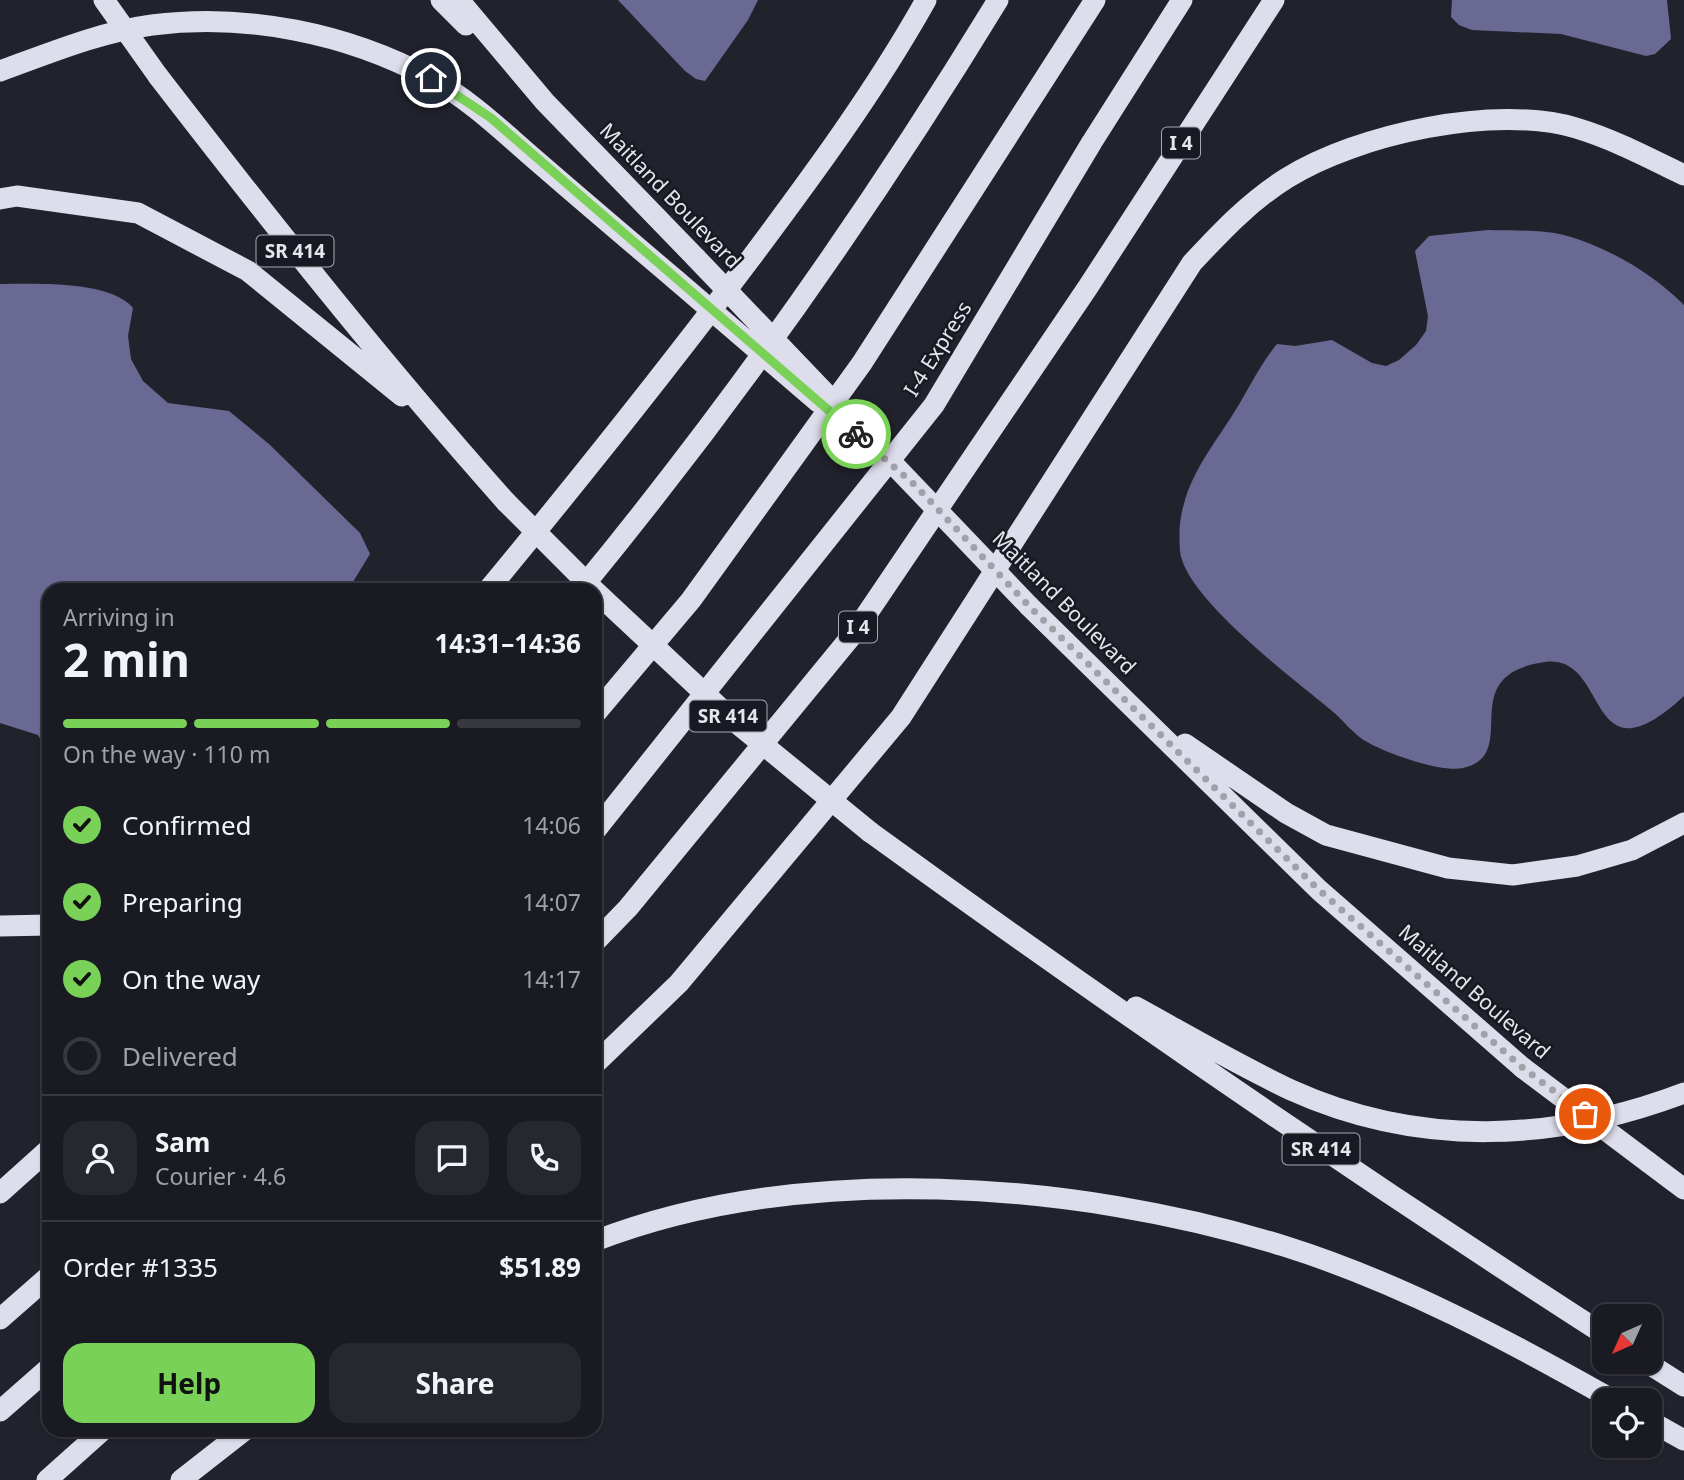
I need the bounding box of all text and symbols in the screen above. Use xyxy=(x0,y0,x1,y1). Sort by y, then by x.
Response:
pin xyxy=(401,48,461,108)
icon: home xyxy=(412,59,450,97)
street label: Maitland Boulevard xyxy=(594,116,748,274)
road number: I 4 xyxy=(1162,127,1200,158)
road number: SR 414 xyxy=(256,235,334,266)
street label: I-4 Express xyxy=(897,296,977,401)
courier xyxy=(821,399,891,469)
icon: bike xyxy=(837,415,875,453)
street label: Maitland Boulevard xyxy=(987,524,1143,680)
text: Arriving in xyxy=(63,601,175,633)
road number: I 4 xyxy=(839,612,877,642)
text: 14:31–14:36 xyxy=(434,625,581,661)
text: 2 min xyxy=(63,628,190,690)
road number: SR 414 xyxy=(690,701,766,732)
text: On the way · 110 m xyxy=(63,738,270,770)
icon: check xyxy=(63,806,101,844)
text: Confirmed xyxy=(122,807,252,843)
text: 14:06 xyxy=(522,809,581,841)
icon: check xyxy=(63,883,101,921)
text: Preparing xyxy=(122,884,243,920)
text: 14:07 xyxy=(522,886,581,918)
street label: Maitland Boulevard xyxy=(1393,918,1556,1065)
icon: check xyxy=(63,960,101,998)
text: On the way xyxy=(122,961,260,997)
text: 14:17 xyxy=(522,963,581,995)
text: Delivered xyxy=(122,1038,238,1074)
pin xyxy=(1555,1084,1615,1144)
icon: bag xyxy=(1566,1095,1604,1133)
button: person xyxy=(63,1121,137,1195)
button: chat xyxy=(415,1121,489,1195)
button: phone xyxy=(507,1121,581,1195)
text: Sam xyxy=(155,1124,210,1160)
road number: SR 414 xyxy=(1282,1134,1360,1164)
text: Courier · 4.6 xyxy=(155,1160,286,1192)
text: Order #1335 xyxy=(63,1249,218,1285)
text: $51.89 xyxy=(499,1249,581,1285)
north arrow xyxy=(1592,1304,1662,1374)
map controls xyxy=(1592,1304,1662,1458)
button: Help xyxy=(63,1343,315,1423)
button: Share xyxy=(329,1343,581,1423)
button: locate xyxy=(1592,1388,1662,1458)

